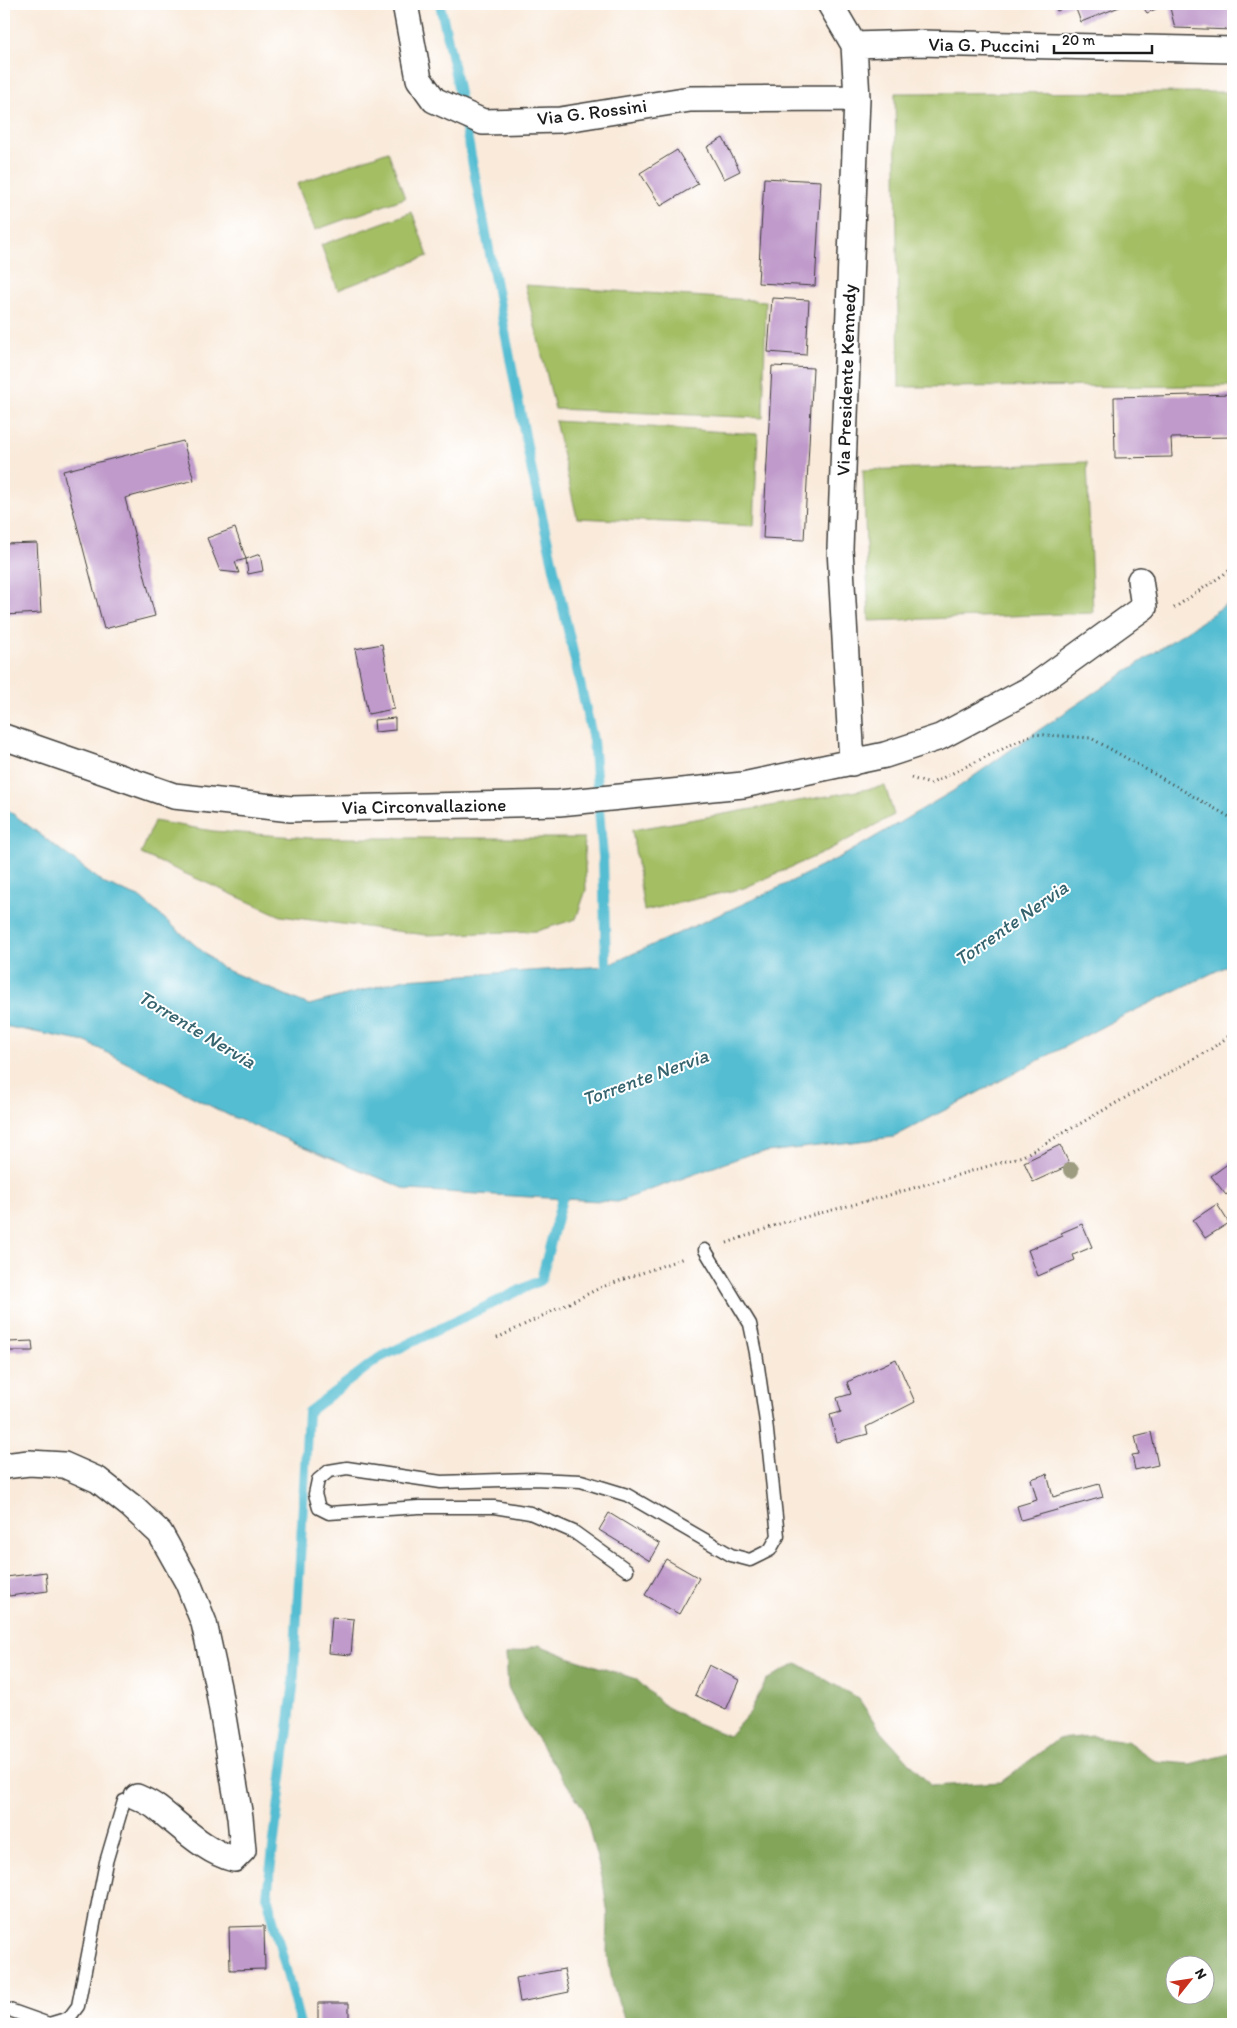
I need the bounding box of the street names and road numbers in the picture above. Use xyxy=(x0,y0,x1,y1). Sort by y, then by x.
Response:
street label: Via G. Puccini xyxy=(928,33,1040,57)
street label: Via G. Rossini xyxy=(536,94,648,130)
street label: Via Presidente Kennedy xyxy=(831,284,861,476)
street label: Via Circonvallazione xyxy=(341,793,507,819)

